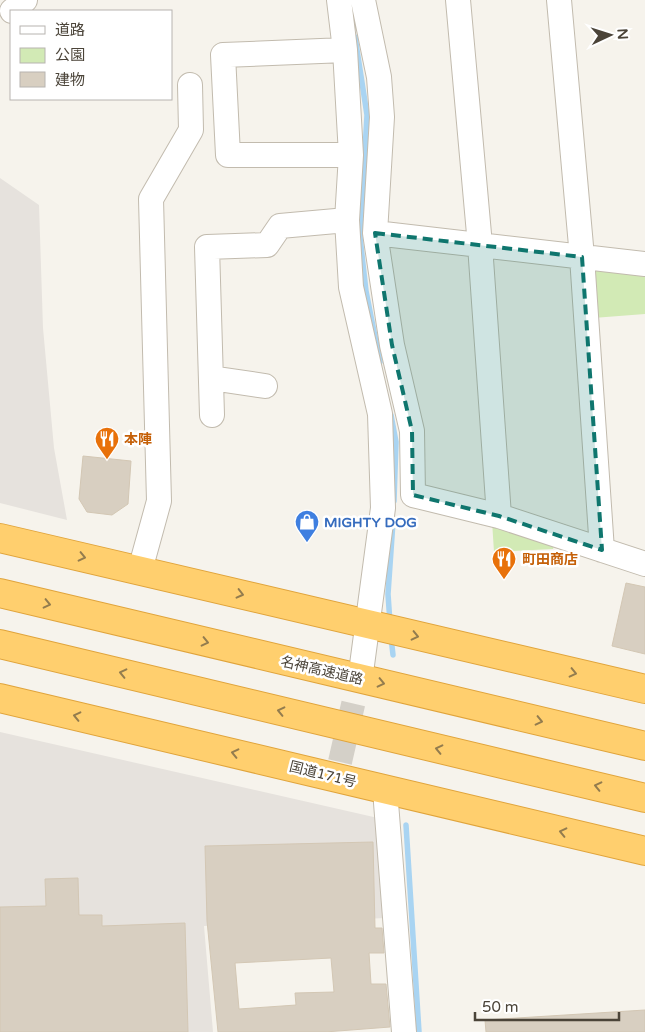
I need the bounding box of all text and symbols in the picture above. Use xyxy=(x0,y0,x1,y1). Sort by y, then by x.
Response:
legend xyxy=(10,10,172,100)
north arrow xyxy=(585,10,635,60)
text: 道路 xyxy=(55,21,85,39)
text: N xyxy=(614,28,631,40)
text: 公園 xyxy=(55,46,85,64)
text: 建物 xyxy=(55,71,85,89)
restaurant icon: 本陣 xyxy=(94,426,120,460)
place label: 本陣 xyxy=(124,431,152,448)
shop icon: MIGHTY DOG xyxy=(294,509,320,543)
place label: MIGHTY DOG xyxy=(324,514,417,531)
restaurant icon: 町田商店 xyxy=(491,546,517,580)
one-way arrow xyxy=(77,551,86,562)
place label: 町田商店 xyxy=(522,551,578,568)
one-way arrow xyxy=(235,588,244,599)
one-way arrow xyxy=(43,598,52,609)
one-way arrow xyxy=(410,630,419,641)
one-way arrow xyxy=(201,636,210,647)
street label: 名神高速道路 xyxy=(279,653,365,688)
one-way arrow xyxy=(569,667,577,678)
one-way arrow xyxy=(119,668,128,679)
one-way arrow xyxy=(376,677,385,688)
one-way arrow xyxy=(277,706,286,717)
one-way arrow xyxy=(73,711,82,722)
one-way arrow xyxy=(534,715,543,726)
one-way arrow xyxy=(435,744,444,755)
one-way arrow xyxy=(231,748,240,759)
street label: 国道171号 xyxy=(288,758,358,791)
one-way arrow xyxy=(593,781,602,792)
one-way arrow xyxy=(559,827,568,838)
scale bar xyxy=(475,990,619,1022)
text: 50 m xyxy=(482,998,519,1016)

